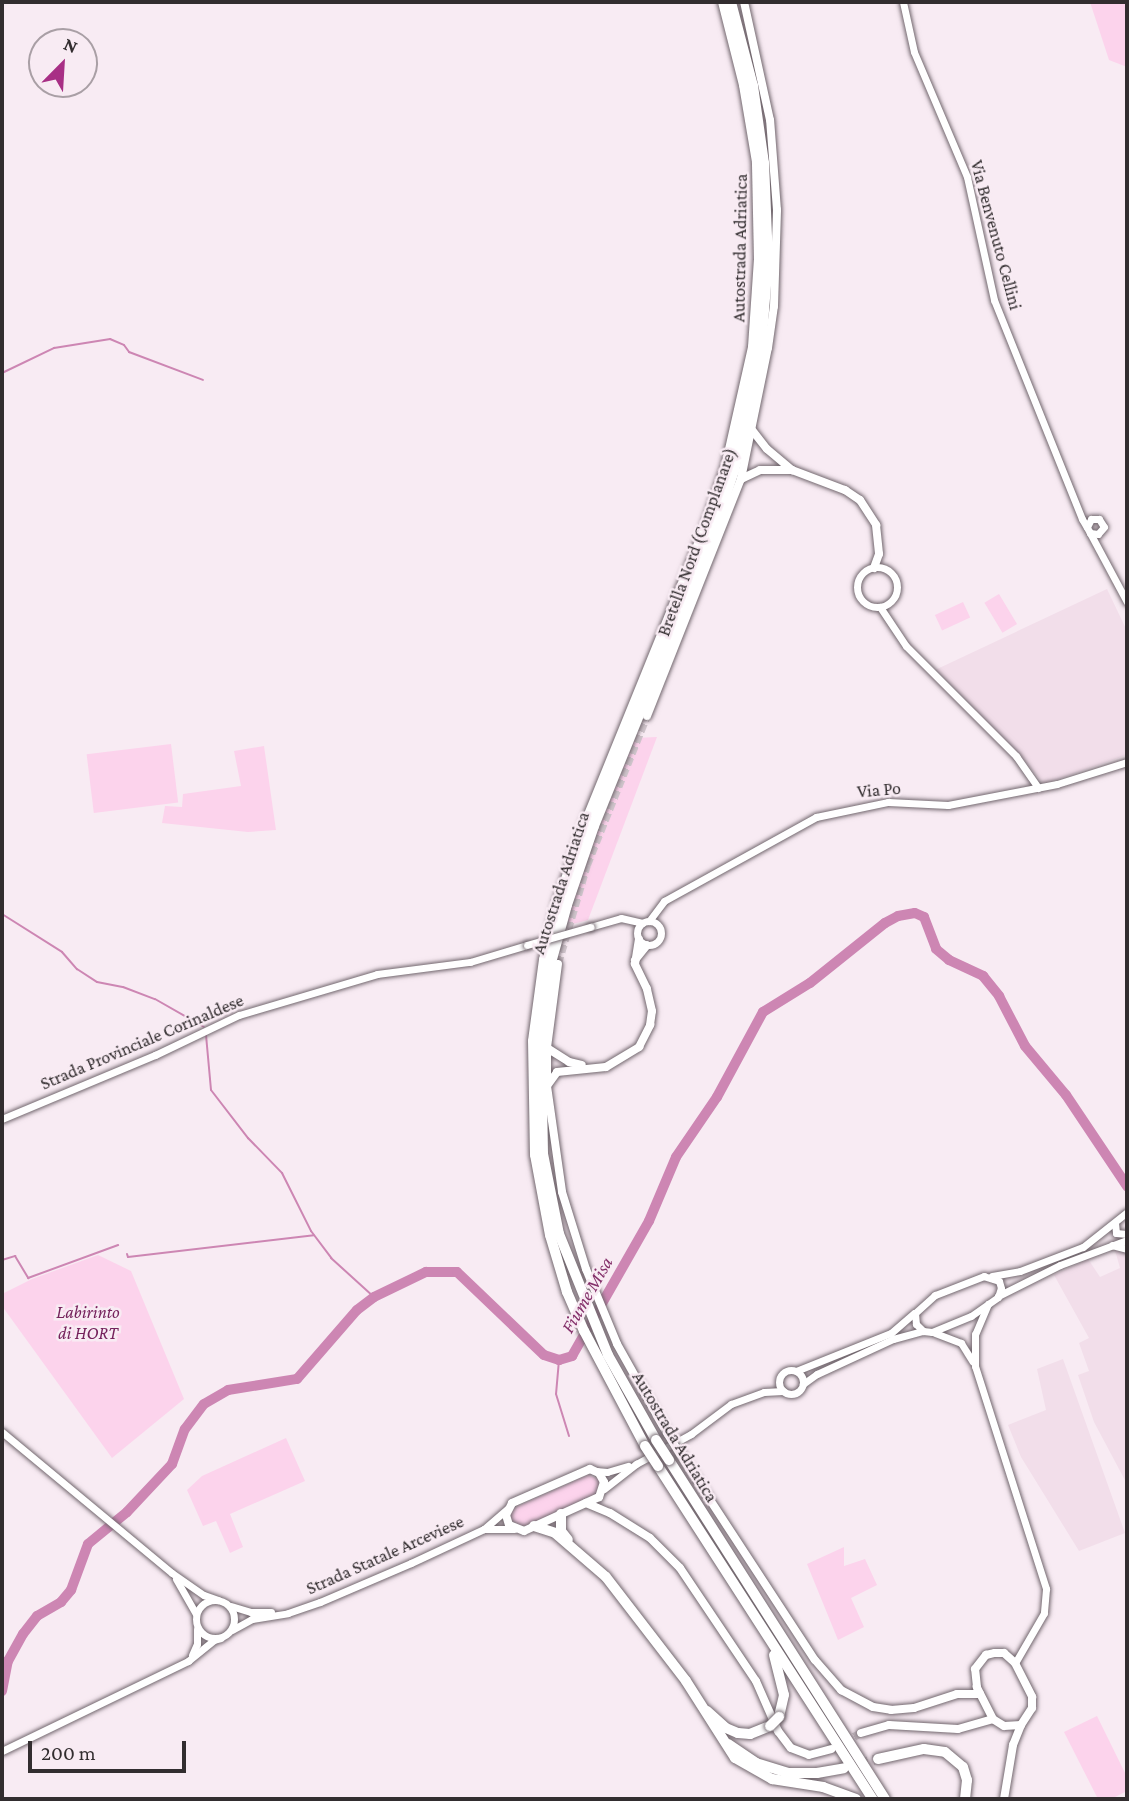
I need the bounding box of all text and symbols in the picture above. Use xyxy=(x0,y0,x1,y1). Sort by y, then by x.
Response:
north arrow xyxy=(28,28,98,98)
text: N xyxy=(61,33,81,57)
street label: Via Benvenuto Cellini xyxy=(966,158,1026,312)
street label: Autostrada Adriatica xyxy=(728,174,752,322)
street label: Bretella Nord (Complanare) xyxy=(653,445,741,639)
street label: Via Po xyxy=(856,777,902,803)
street label: Autostrada Adriatica xyxy=(528,809,594,957)
street label: Strada Provinciale Corinaldese xyxy=(37,989,247,1095)
water label: Fiume Misa xyxy=(556,1253,618,1337)
park label: Labirinto di HORT xyxy=(56,1302,120,1344)
street label: Autostrada Adriatica xyxy=(627,1368,723,1506)
street label: Strada Statale Arceviese xyxy=(303,1511,467,1599)
scale bar xyxy=(32,1728,189,1772)
text: 200 m xyxy=(41,1741,96,1765)

